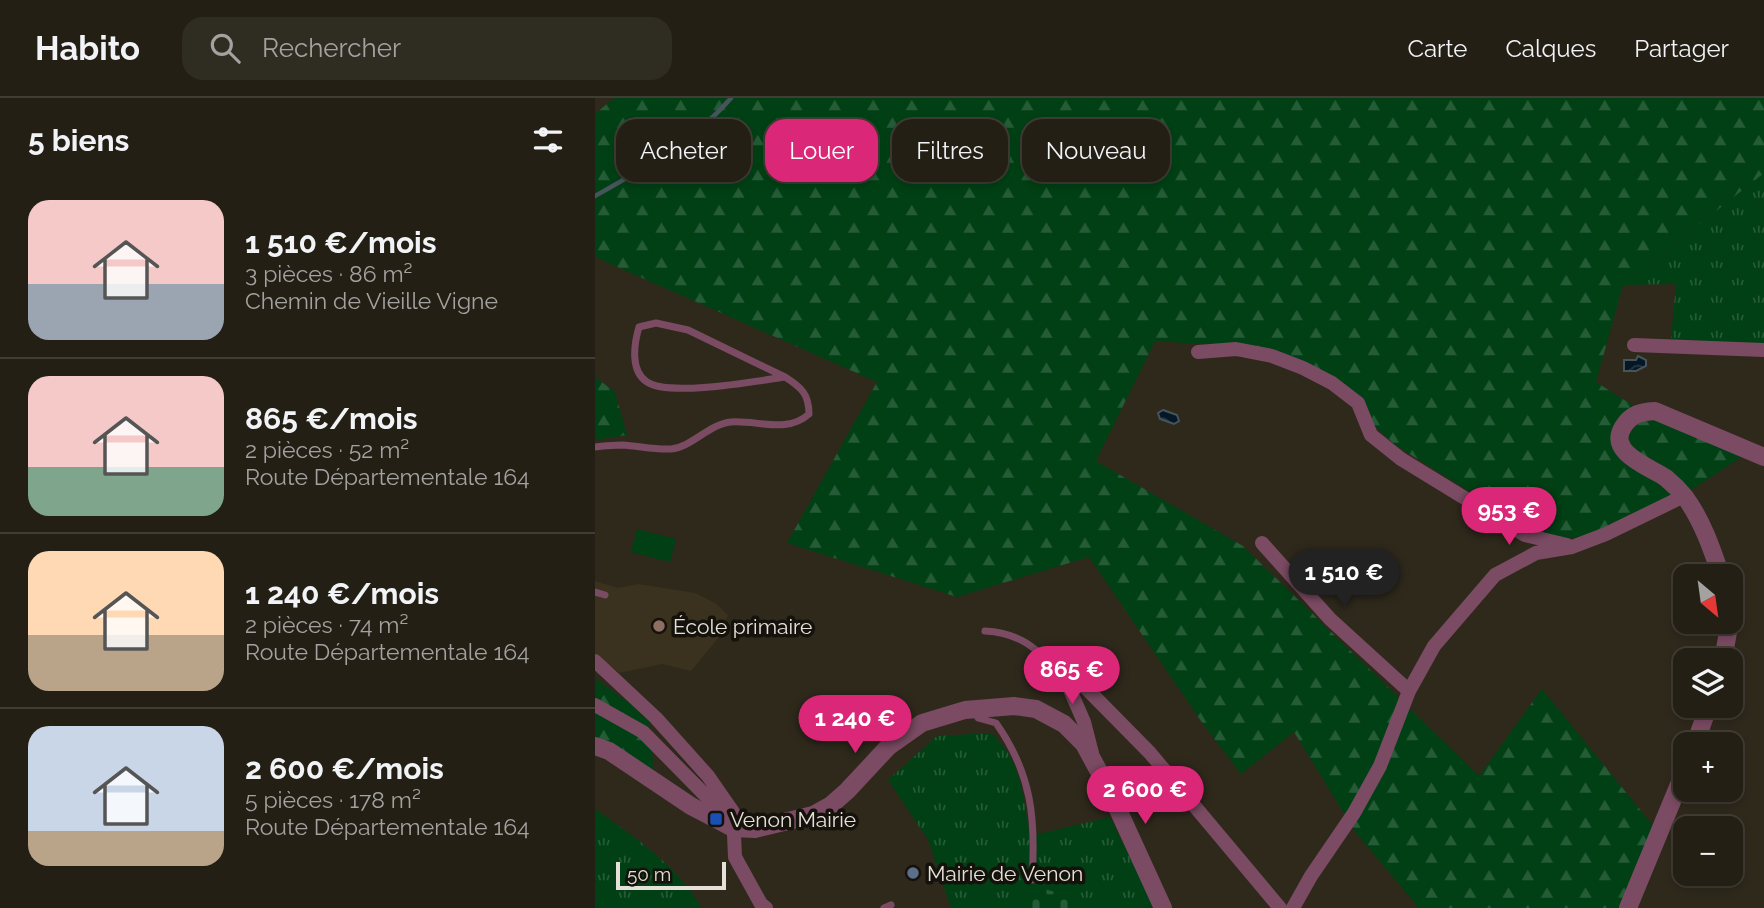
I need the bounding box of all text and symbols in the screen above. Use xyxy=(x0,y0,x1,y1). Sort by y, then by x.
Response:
search box xyxy=(182,17,672,80)
text: Habito xyxy=(35,29,140,68)
icon: search xyxy=(206,29,244,67)
text: Rechercher xyxy=(262,33,401,63)
text: Carte xyxy=(1408,34,1467,63)
text: Calques xyxy=(1505,34,1596,63)
text: Partager xyxy=(1634,34,1729,63)
chip: Acheter xyxy=(616,119,751,182)
chip: Louer xyxy=(765,119,878,182)
chip: Filtres xyxy=(892,119,1008,182)
chip: Nouveau xyxy=(1022,119,1170,182)
icon: filters xyxy=(529,121,567,159)
text: 5 biens xyxy=(28,123,129,158)
text: 1 510 €/mois xyxy=(245,225,437,260)
icon: home xyxy=(84,228,168,312)
text: 3 pièces · 86 m² xyxy=(245,260,413,287)
text: Chemin de Vieille Vigne xyxy=(245,287,498,314)
text: 865 €/mois xyxy=(245,401,418,436)
icon: home xyxy=(84,404,168,488)
text: 2 pièces · 52 m² xyxy=(245,436,409,463)
text: Route Départementale 164 xyxy=(245,463,530,490)
pin: 953 € xyxy=(1460,488,1558,547)
text: 953 € xyxy=(1478,496,1541,523)
pin: 1 510 € xyxy=(1279,550,1409,609)
text: 1 510 € xyxy=(1305,558,1383,585)
north arrow xyxy=(1673,564,1743,634)
map controls xyxy=(1673,564,1743,886)
text: 1 240 €/mois xyxy=(245,576,439,611)
icon: home xyxy=(84,579,168,663)
text: 2 pièces · 74 m² xyxy=(245,611,408,638)
place label: École primaire xyxy=(673,614,812,639)
marker: École primaire xyxy=(651,618,667,634)
text: Route Départementale 164 xyxy=(245,638,530,665)
pin: 865 € xyxy=(1023,646,1121,706)
button: layers xyxy=(1673,648,1743,718)
text: 865 € xyxy=(1040,655,1104,682)
pin: 1 240 € xyxy=(790,696,920,755)
text: 1 240 € xyxy=(815,704,895,731)
button: + xyxy=(1673,732,1743,802)
text: 2 600 €/mois xyxy=(245,751,444,786)
icon: home xyxy=(84,754,168,838)
pin: 2 600 € xyxy=(1080,766,1210,826)
text: 2 600 € xyxy=(1103,775,1187,802)
text: 5 pièces · 178 m² xyxy=(245,786,421,813)
place label: Venon Mairie xyxy=(730,807,856,832)
marker: Venon Mairie xyxy=(708,811,724,827)
text: Route Départementale 164 xyxy=(245,813,530,840)
button: − xyxy=(1673,816,1743,886)
scale bar xyxy=(616,859,726,891)
place label: Mairie de Venon xyxy=(927,861,1083,886)
text: 50 m xyxy=(627,863,671,885)
marker: Mairie de Venon xyxy=(905,865,921,881)

